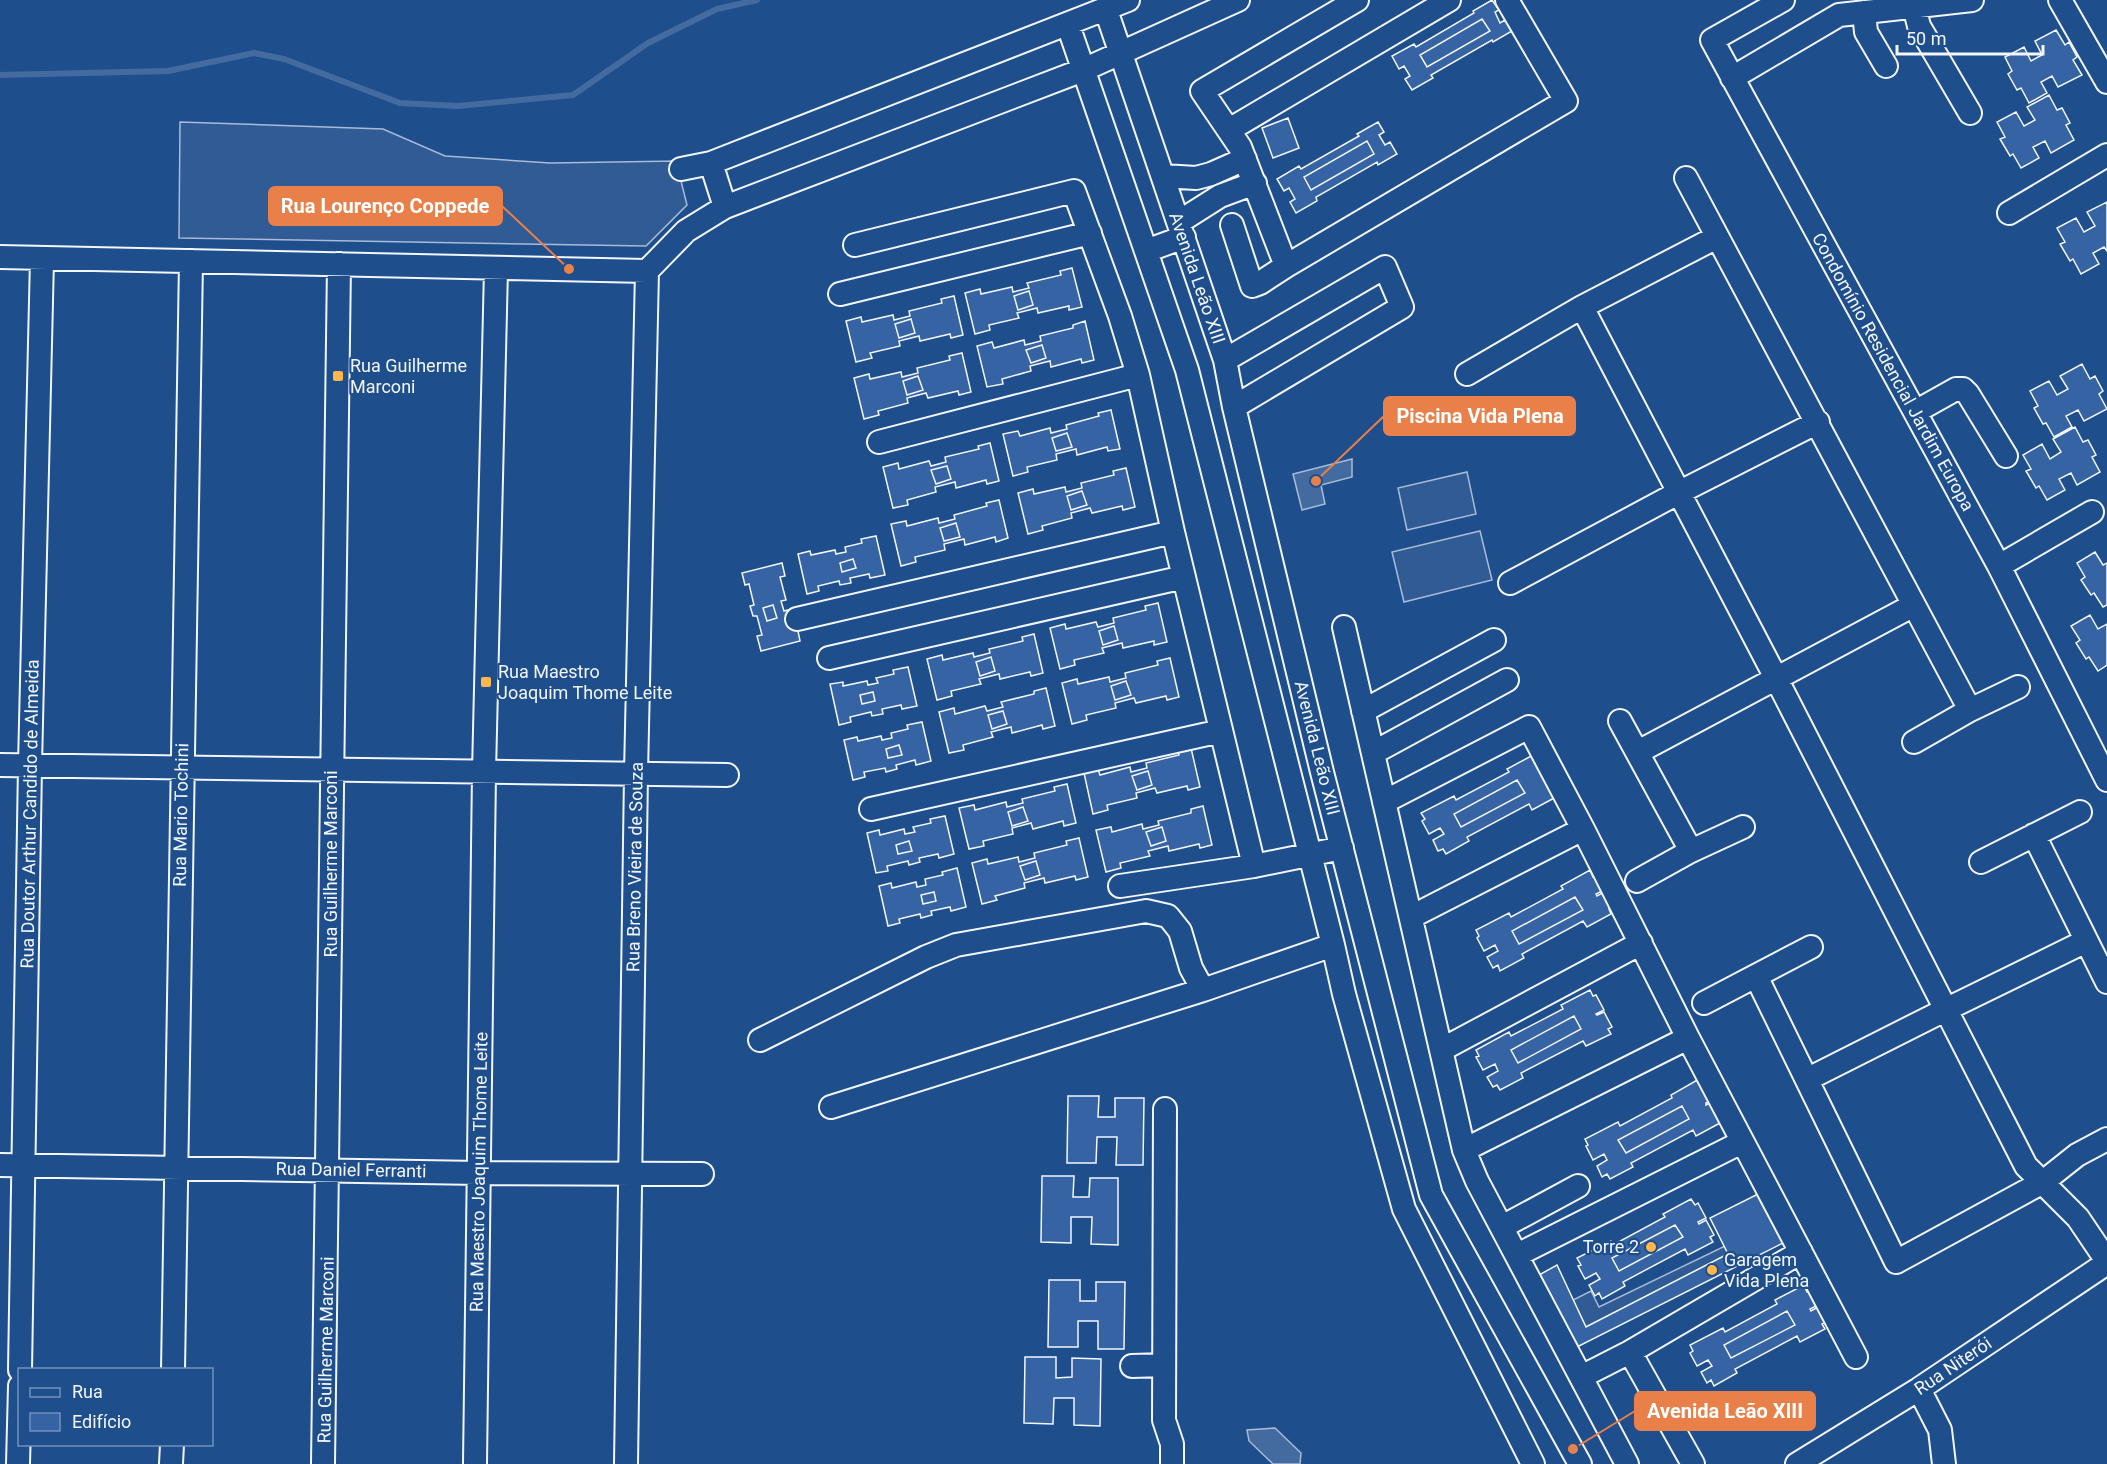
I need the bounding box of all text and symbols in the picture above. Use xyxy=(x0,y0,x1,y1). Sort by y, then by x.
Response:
scale bar xyxy=(1897,18,2042,56)
text: 50 m xyxy=(1906,28,1946,49)
callout: Rua Lourenço Coppede xyxy=(269,187,502,225)
text: Rua Lourenço Coppede xyxy=(281,194,489,218)
street label: Avenida Leão XIII xyxy=(1165,209,1230,346)
street label: Condomínio Residencial Jardim Europa xyxy=(1808,229,1979,514)
place label: Rua Guilherme Marconi xyxy=(350,355,467,397)
marker: Rua Guilherme Marconi xyxy=(331,369,345,383)
callout: Piscina Vida Plena xyxy=(1384,397,1575,435)
text: Piscina Vida Plena xyxy=(1396,404,1564,428)
street label: Rua Doutor Arthur Candido de Almeida xyxy=(16,659,43,969)
place label: Rua Maestro Joaquim Thome Leite xyxy=(498,661,672,703)
marker: Rua Maestro Joaquim Thome Leite xyxy=(479,675,493,689)
street label: Avenida Leão XIII xyxy=(1291,678,1344,817)
street label: Rua Mario Tochini xyxy=(169,743,192,887)
street label: Rua Breno Vieira de Souza xyxy=(622,762,647,972)
street label: Rua Guilherme Marconi xyxy=(320,770,341,958)
street label: Rua Maestro Joaquim Thome Leite xyxy=(466,1032,491,1312)
street label: Rua Daniel Ferranti xyxy=(275,1158,427,1181)
place label: Torre 2 xyxy=(1583,1236,1639,1257)
marker: Torre 2 xyxy=(1644,1240,1658,1254)
place label: Garagem Vida Plena xyxy=(1724,1249,1809,1291)
street label: Rua Guilherme Marconi xyxy=(313,1256,338,1444)
marker: Garagem Vida Plena xyxy=(1705,1263,1719,1277)
street label: Rua Niterói xyxy=(1910,1332,1995,1399)
legend xyxy=(18,1368,213,1446)
text: Rua xyxy=(72,1381,103,1402)
callout: Avenida Leão XIII xyxy=(1635,1392,1815,1430)
text: Avenida Leão XIII xyxy=(1647,1399,1803,1423)
text: Edifício xyxy=(72,1411,131,1432)

